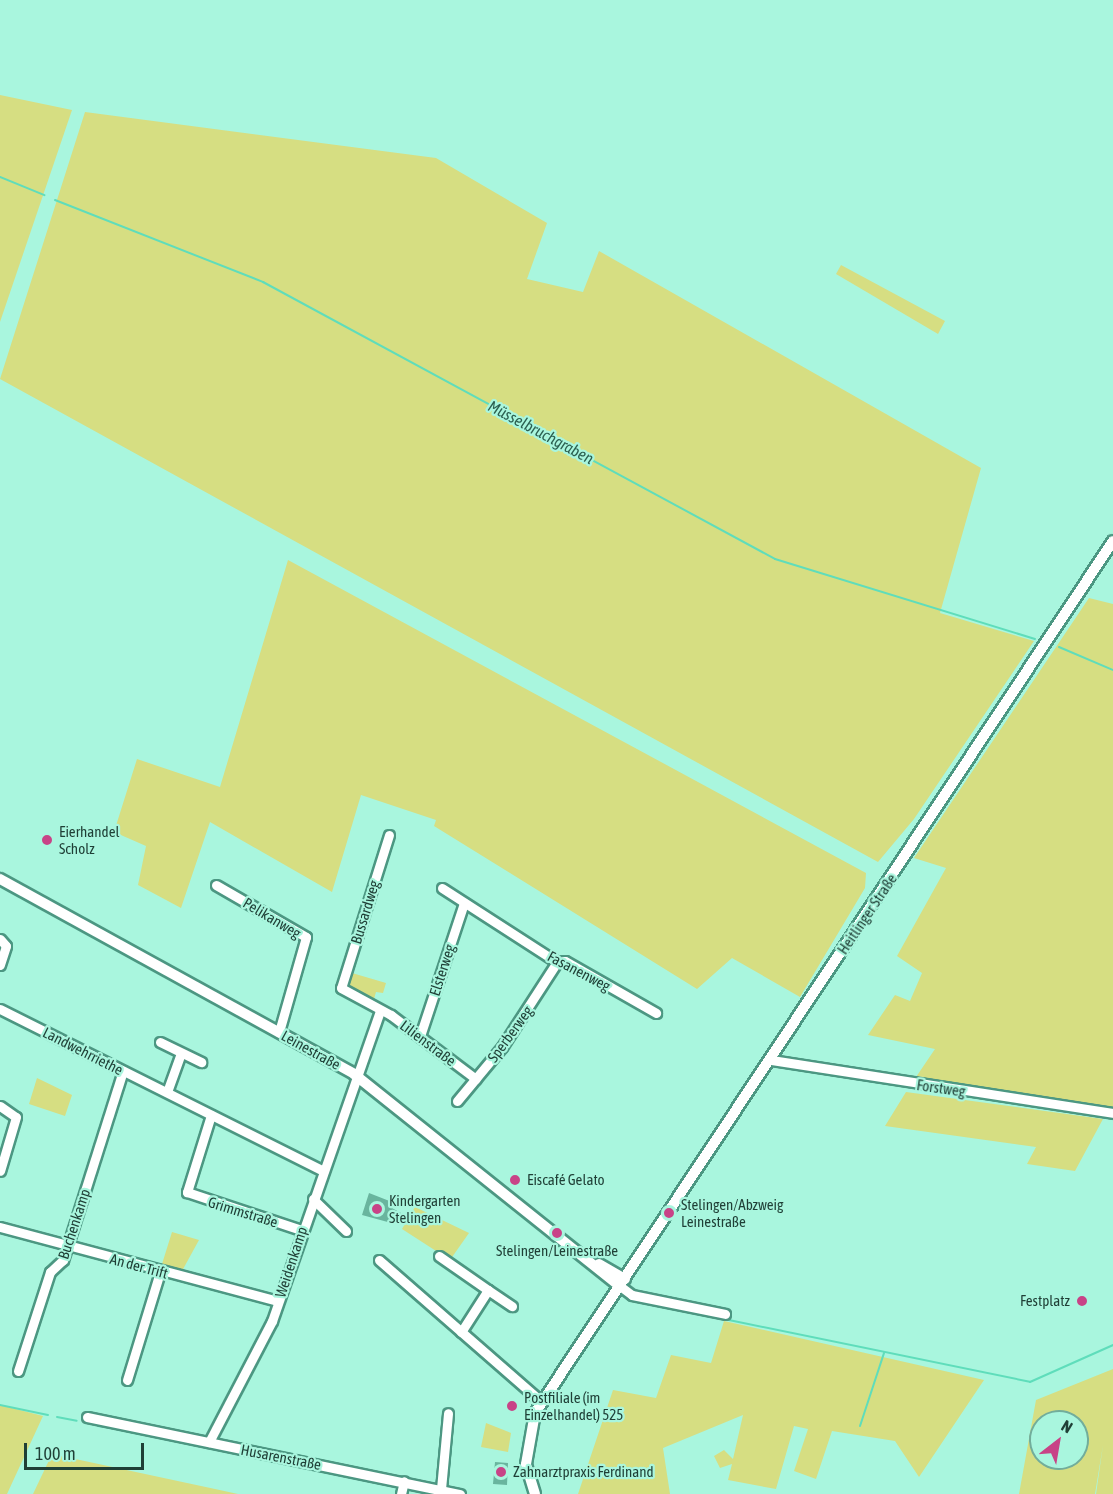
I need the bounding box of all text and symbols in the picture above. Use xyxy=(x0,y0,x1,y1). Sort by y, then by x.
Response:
water label: Müsselbruchgraben xyxy=(485,396,597,468)
place label: Eierhandel Scholz xyxy=(59,822,119,857)
marker: Eierhandel Scholz xyxy=(40,833,54,847)
street label: Heitlinger Straße xyxy=(834,870,900,958)
street label: Bussardweg xyxy=(347,878,383,946)
street label: Pelikanweg xyxy=(240,894,304,942)
street label: Elsterweg xyxy=(425,942,459,998)
street label: Fasanenweg xyxy=(545,947,613,995)
street label: Sperberweg xyxy=(484,1002,536,1066)
street label: Lilienstraße xyxy=(396,1016,460,1070)
street label: Landwehrriethe xyxy=(40,1023,126,1079)
street label: Leinestraße xyxy=(278,1026,344,1074)
street label: Forstweg xyxy=(916,1076,966,1100)
place label: Eiscafé Gelato xyxy=(527,1171,605,1189)
marker: Eiscafé Gelato xyxy=(508,1173,522,1187)
street label: Buchenkamp xyxy=(54,1187,94,1261)
place label: Kindergarten Stelingen xyxy=(389,1191,461,1226)
street label: Grimmstraße xyxy=(206,1193,280,1231)
place label: Stelingen/Abzweig Leinestraße xyxy=(681,1195,784,1230)
marker: Kindergarten Stelingen xyxy=(370,1202,384,1216)
marker: Stelingen/Abzweig Leinestraße xyxy=(662,1206,676,1220)
street label: Weidenkamp xyxy=(271,1224,311,1300)
marker: Stelingen/Leinestraße xyxy=(550,1226,564,1240)
place label: Stelingen/Leinestraße xyxy=(496,1242,618,1260)
street label: An der Trift xyxy=(108,1250,170,1282)
place label: Festplatz xyxy=(1020,1292,1070,1310)
marker: Festplatz xyxy=(1075,1294,1089,1308)
place label: Postfiliale (im Einzelhandel) 525 xyxy=(524,1388,623,1423)
marker: Postfiliale (im Einzelhandel) 525 xyxy=(505,1399,519,1413)
north arrow xyxy=(1029,1410,1089,1470)
text: N xyxy=(1059,1416,1076,1436)
scale bar xyxy=(27,1431,147,1469)
street label: Husarenstraße xyxy=(239,1440,323,1474)
text: 100 m xyxy=(35,1443,76,1464)
place label: Zahnarztpraxis Ferdinand xyxy=(513,1463,654,1481)
marker: Zahnarztpraxis Ferdinand xyxy=(494,1465,508,1479)

